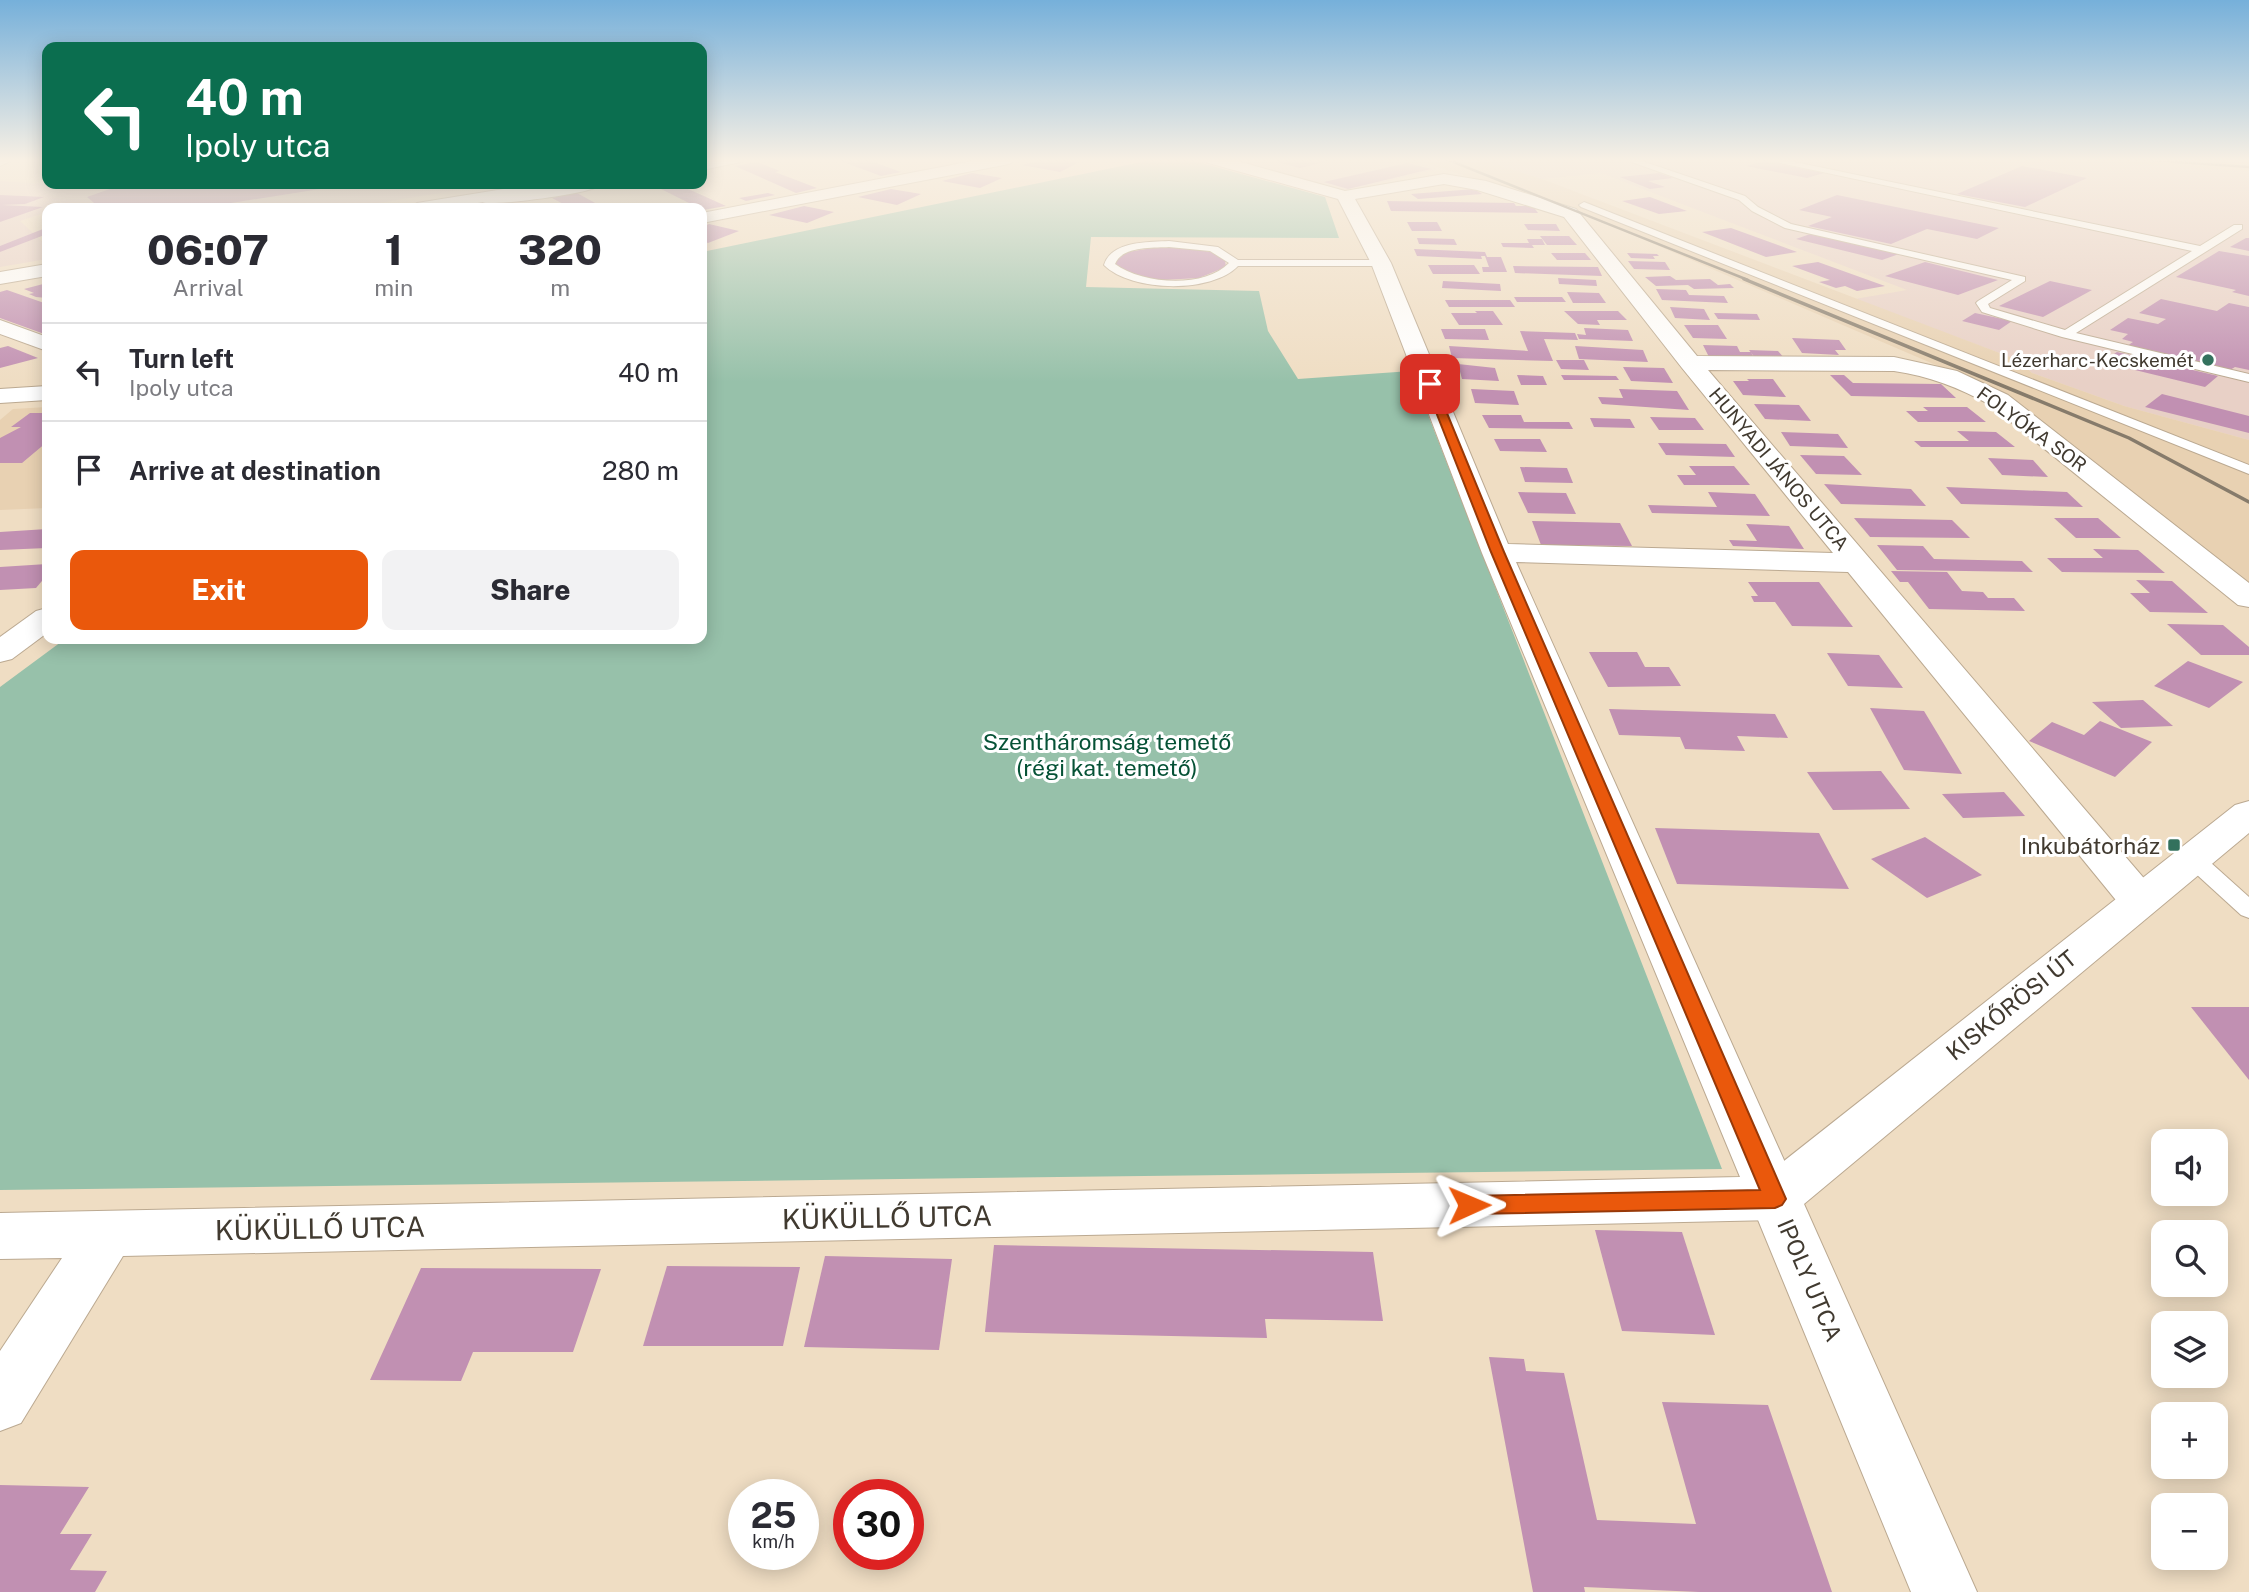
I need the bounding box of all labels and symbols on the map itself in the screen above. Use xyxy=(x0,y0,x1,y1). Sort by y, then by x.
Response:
place label: Lézerharc-Kecskemét xyxy=(2001,349,2194,371)
marker: Lézerharc-Kecskemét xyxy=(2200,352,2216,368)
pin xyxy=(1400,354,1460,414)
street label: FOLYÓKA SOR xyxy=(1973,382,2091,476)
street label: HUNYADI JÁNOS UTCA xyxy=(1705,383,1853,555)
park label: Szentháromság temető (régi kat. temető) xyxy=(983,728,1231,781)
place label: Inkubátorház xyxy=(2021,832,2160,859)
marker: Inkubátorház xyxy=(2166,837,2182,853)
street label: KISKŐRÖSI ÚT xyxy=(1941,944,2082,1066)
position arrow xyxy=(1432,1168,1506,1242)
street label: KÜKÜLLŐ UTCA xyxy=(782,1199,992,1235)
street label: KÜKÜLLŐ UTCA xyxy=(215,1210,425,1246)
street label: IPOLY UTCA xyxy=(1772,1215,1848,1345)
speed limit sign: 30 xyxy=(833,1479,924,1570)

